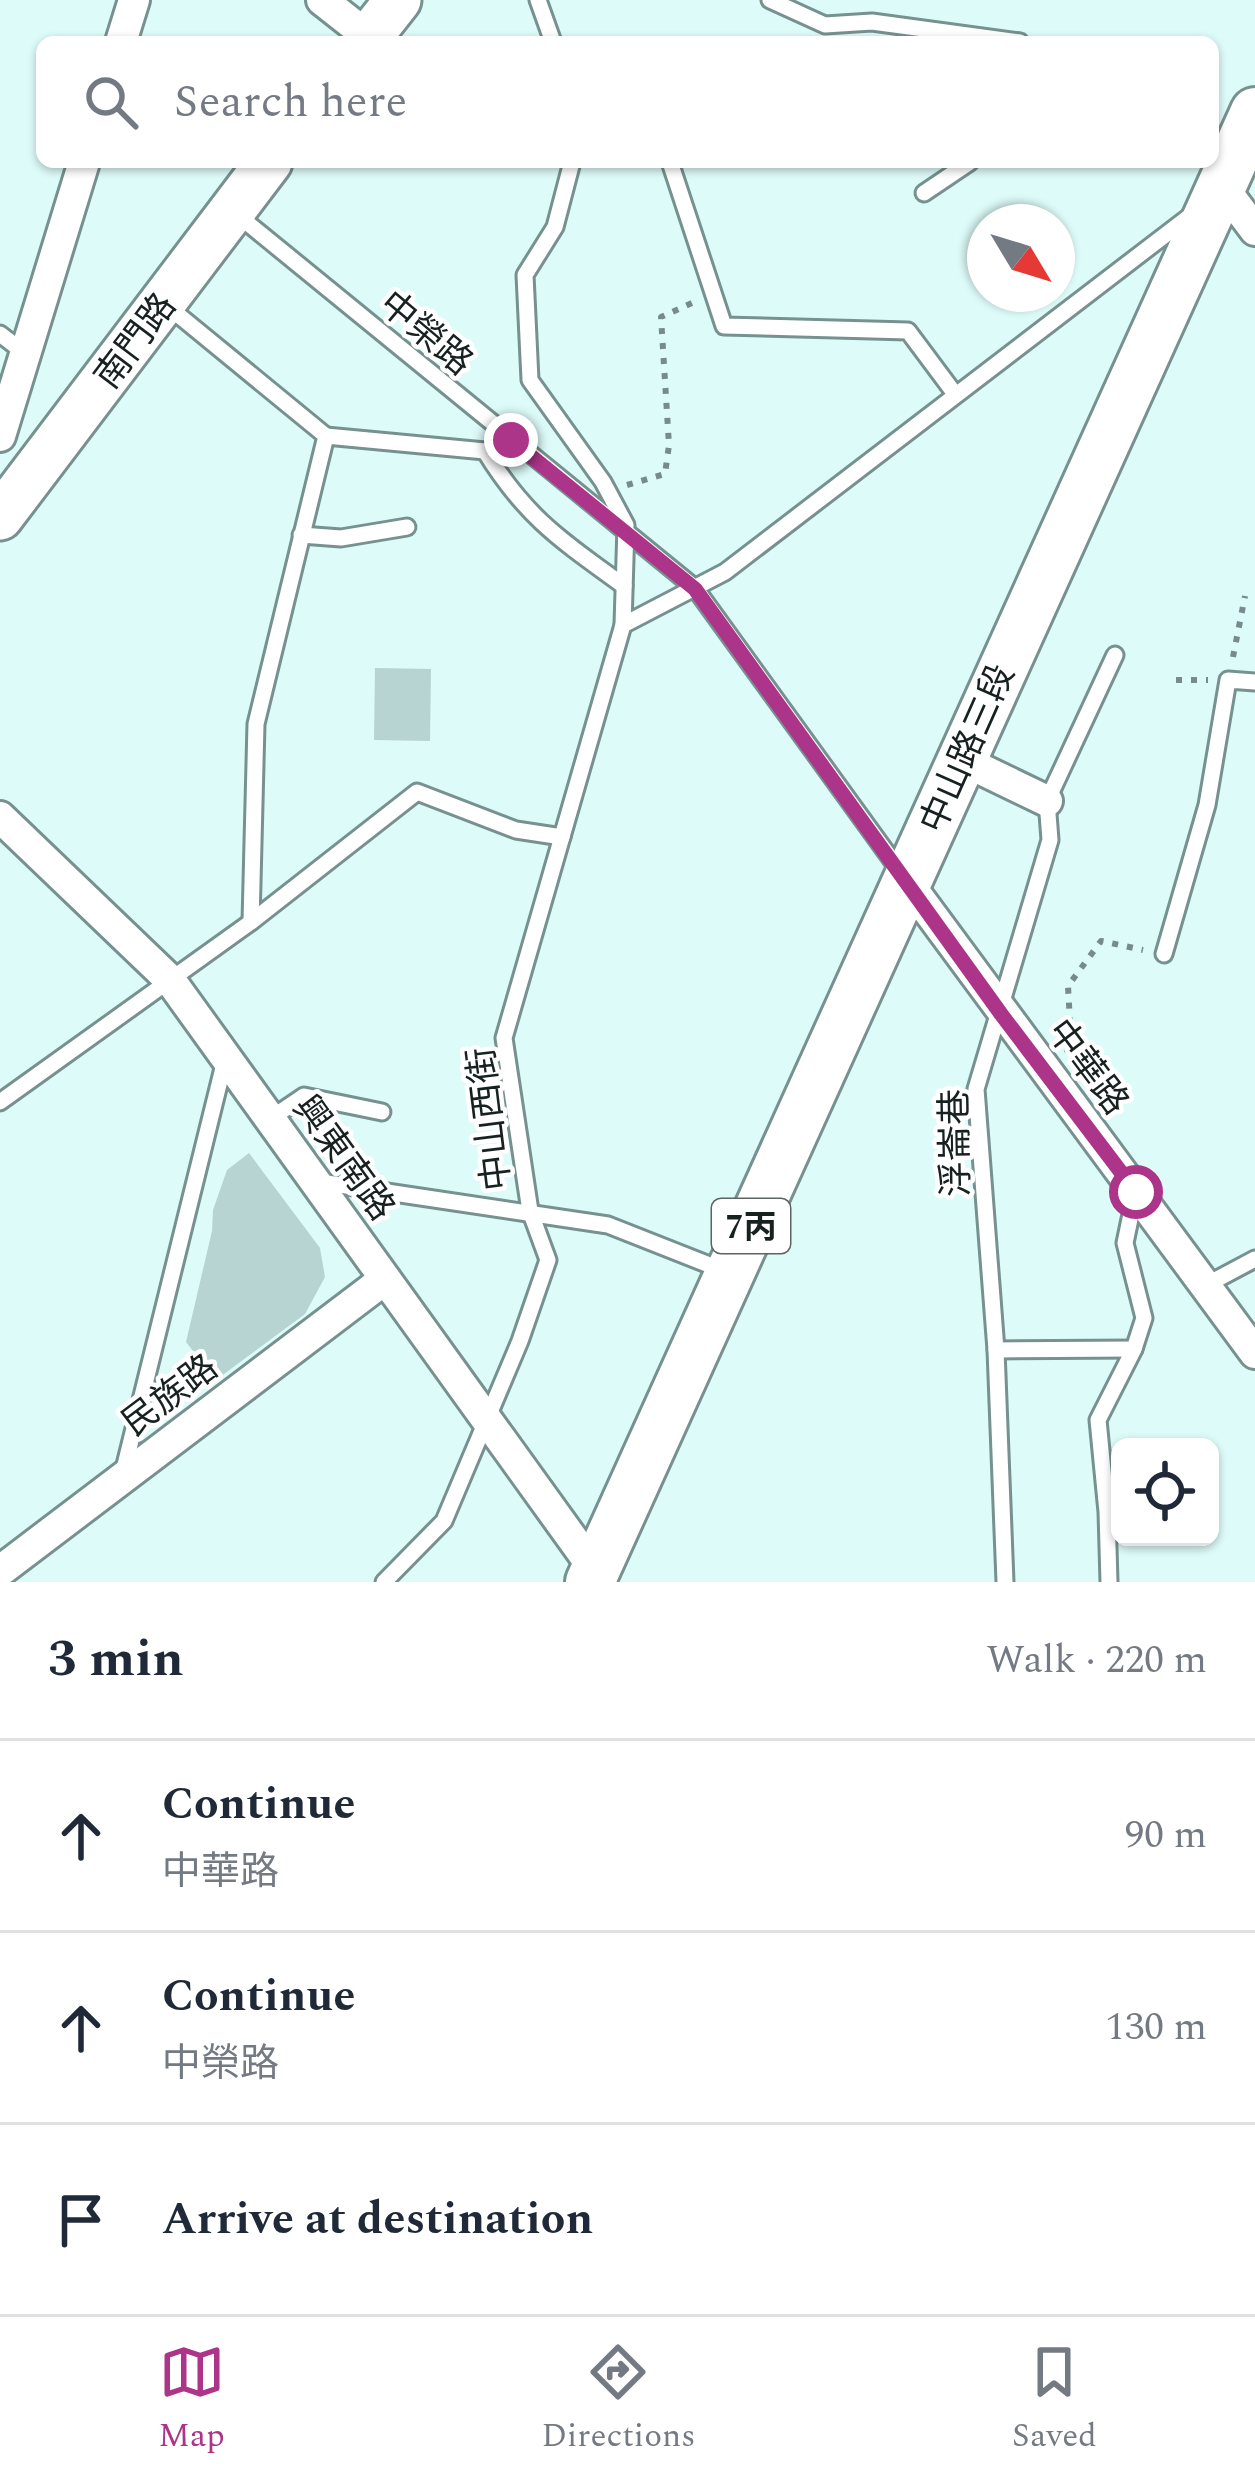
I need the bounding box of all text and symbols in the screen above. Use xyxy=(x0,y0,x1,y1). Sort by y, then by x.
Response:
search box xyxy=(36,36,1219,168)
text: Search here xyxy=(174,68,407,137)
icon: search xyxy=(78,69,144,135)
north arrow xyxy=(967,204,1075,312)
street label: 中榮路 xyxy=(366,278,484,390)
street label: 南門路 xyxy=(82,282,190,401)
route end xyxy=(484,413,538,467)
street label: 中山路三段 xyxy=(907,656,1030,842)
street label: 中華路 xyxy=(1033,1008,1141,1127)
street label: 中山西街 xyxy=(454,1044,527,1194)
street label: 興東南路 xyxy=(278,1084,408,1233)
street label: 浮崙巷 xyxy=(928,1088,985,1197)
route start xyxy=(1109,1165,1163,1219)
road number: 7丙 xyxy=(712,1199,790,1253)
street label: 民族路 xyxy=(111,1342,230,1450)
map controls xyxy=(1111,1438,1219,1546)
button: locate xyxy=(1111,1438,1219,1546)
text: 3 min xyxy=(48,1621,184,1699)
text: Walk · 220 m xyxy=(986,1631,1207,1690)
text: Continue xyxy=(162,1770,355,1839)
icon: ahead xyxy=(48,1803,114,1869)
text: 90 m xyxy=(1125,1806,1207,1865)
text: 中華路 xyxy=(162,1843,279,1902)
text: Continue xyxy=(162,1962,355,2031)
icon: ahead xyxy=(48,1995,114,2061)
text: 130 m xyxy=(1105,1998,1207,2057)
text: 中榮路 xyxy=(162,2035,279,2094)
text: Arrive at destination xyxy=(162,2185,593,2254)
icon: arrive xyxy=(48,2187,114,2253)
tab: Map xyxy=(158,2339,225,2461)
tab: Directions xyxy=(541,2339,695,2461)
tab: Saved xyxy=(1012,2339,1097,2461)

